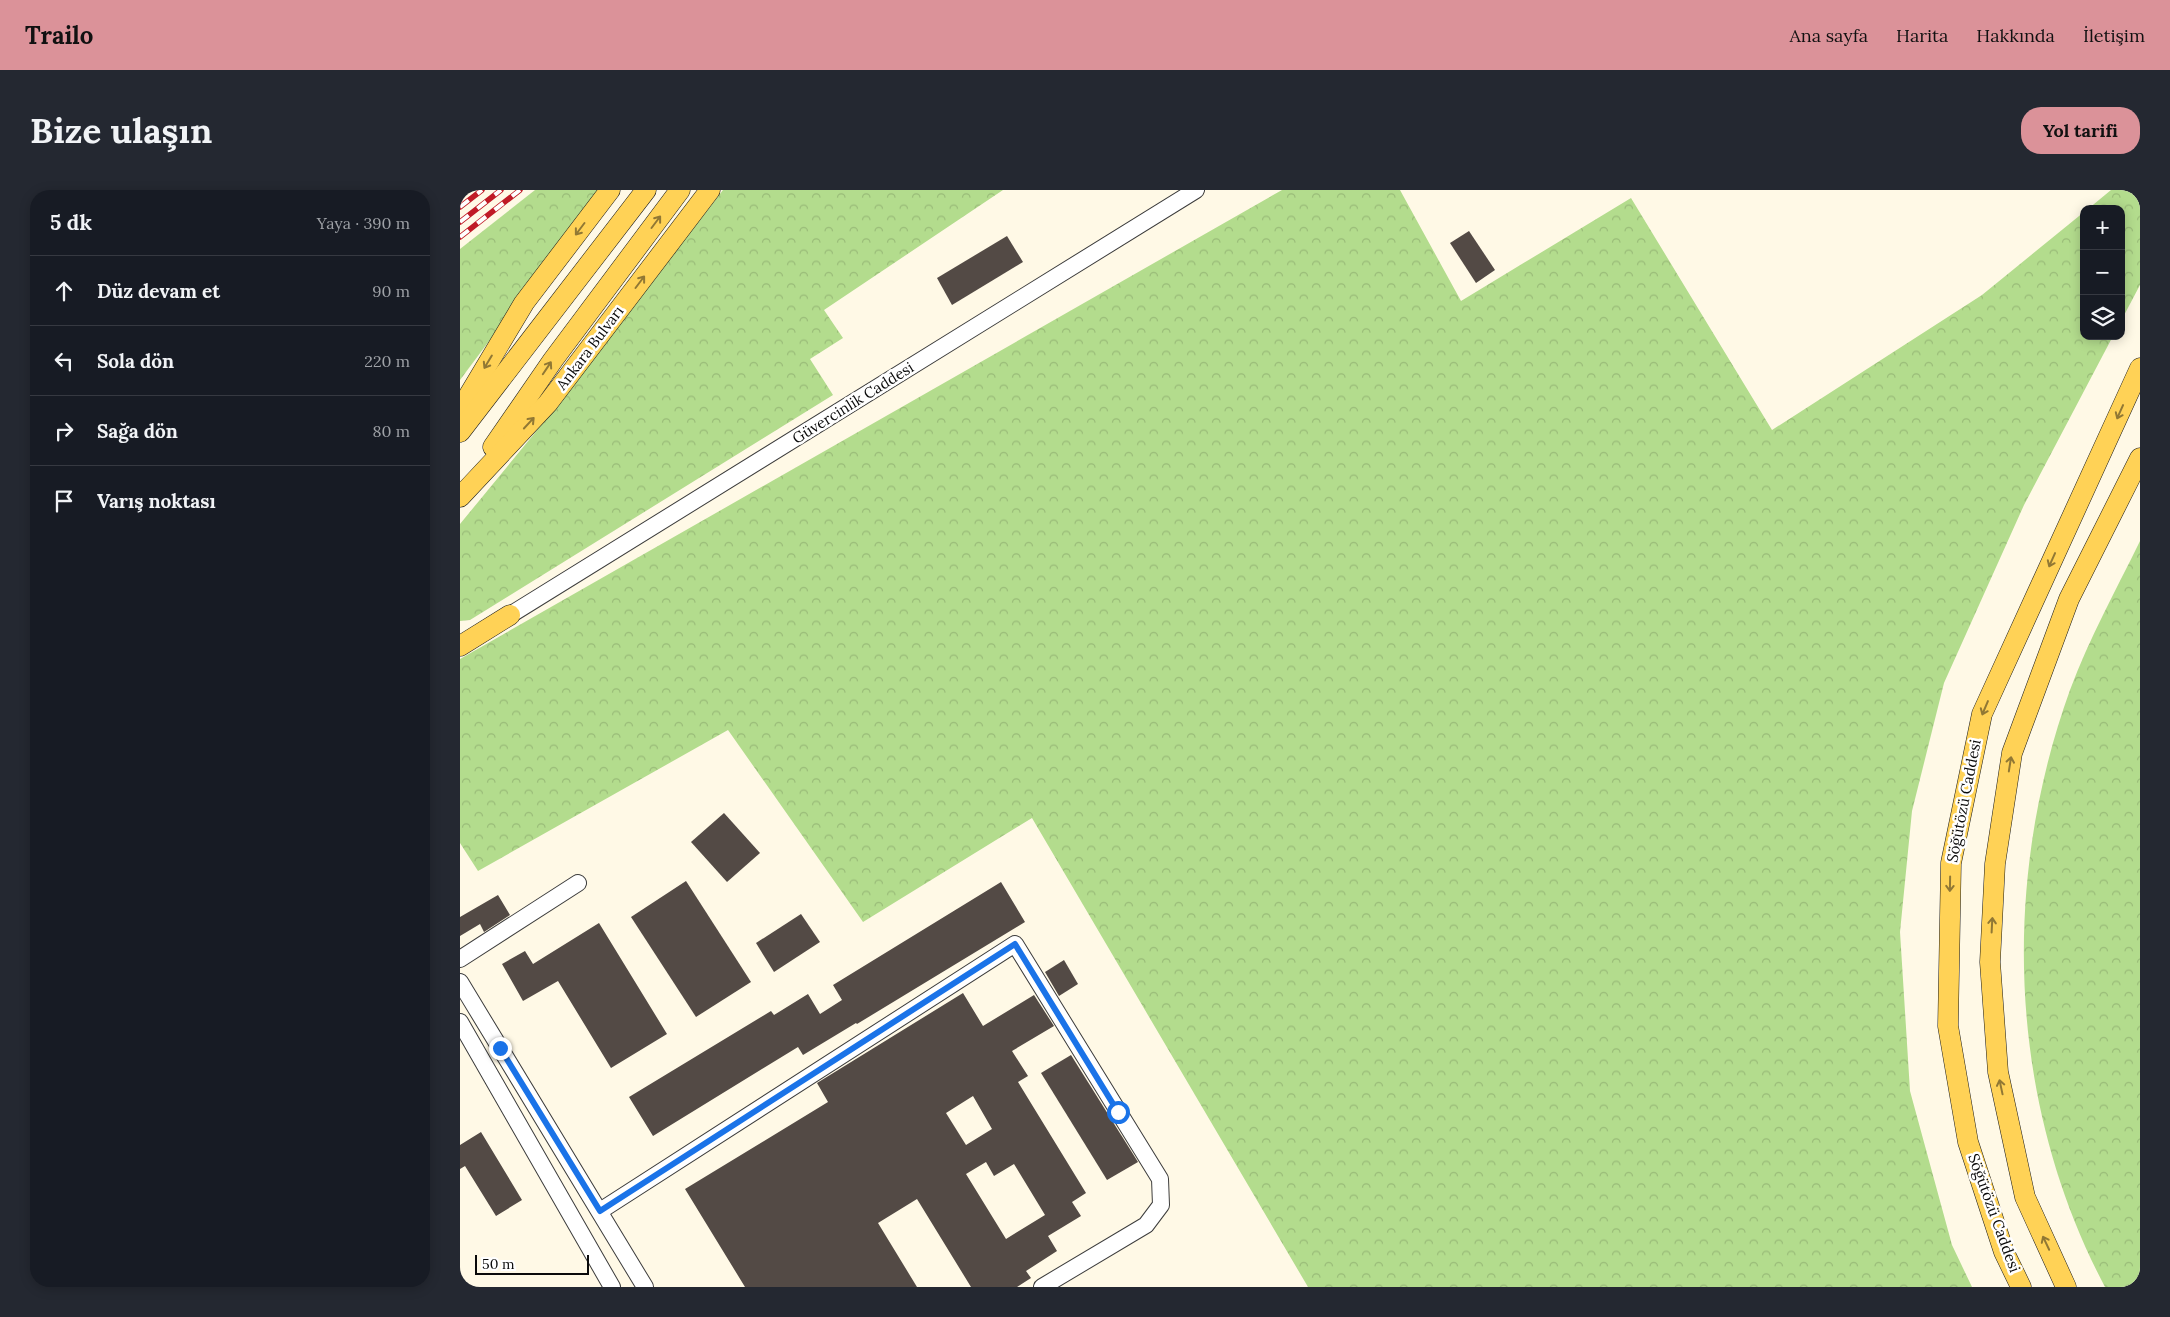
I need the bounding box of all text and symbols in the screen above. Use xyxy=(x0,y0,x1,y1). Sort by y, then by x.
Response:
text: Trailo xyxy=(25,20,93,51)
text: Ana sayfa xyxy=(1790,24,1868,47)
text: Harita xyxy=(1896,24,1948,47)
text: Hakkında xyxy=(1976,24,2055,47)
text: İletişim xyxy=(2083,24,2145,47)
button: Yol tarifi xyxy=(2021,107,2140,154)
text: Bize ulaşın xyxy=(30,108,212,153)
map controls xyxy=(2080,205,2125,340)
button: + xyxy=(2080,205,2125,250)
text: 5 dk xyxy=(50,209,92,236)
text: Yaya · 390 m xyxy=(317,213,410,233)
one-way arrow xyxy=(651,215,661,229)
one-way arrow xyxy=(575,222,586,235)
button: − xyxy=(2080,250,2125,295)
one-way arrow xyxy=(635,276,646,289)
icon: ahead xyxy=(50,277,78,305)
text: Düz devam et xyxy=(97,279,220,303)
text: 90 m xyxy=(372,281,410,301)
button: layers xyxy=(2080,295,2125,340)
street label: Ankara Bulvarı xyxy=(551,302,627,394)
icon: left xyxy=(50,347,78,375)
text: Sola dön xyxy=(97,349,174,373)
text: 220 m xyxy=(364,351,410,371)
one-way arrow xyxy=(483,355,493,369)
street label: Güvercinlik Caddesi xyxy=(789,358,917,448)
one-way arrow xyxy=(542,361,552,375)
one-way arrow xyxy=(2114,404,2124,419)
icon: right xyxy=(50,417,78,445)
one-way arrow xyxy=(523,417,535,430)
text: Sağa dön xyxy=(97,419,178,443)
text: 80 m xyxy=(373,421,410,441)
icon: arrive xyxy=(50,487,78,515)
text: Varış noktası xyxy=(97,489,216,513)
one-way arrow xyxy=(2047,552,2057,567)
one-way arrow xyxy=(1980,700,1990,715)
street label: Söğütözü Caddesi xyxy=(1942,738,1985,864)
one-way arrow xyxy=(2005,757,2015,773)
one-way arrow xyxy=(1945,876,1955,892)
one-way arrow xyxy=(1988,918,1997,934)
route end xyxy=(489,1037,512,1060)
one-way arrow xyxy=(1996,1080,2005,1096)
route start xyxy=(1107,1101,1130,1124)
street label: Söğütözü Caddesi xyxy=(1964,1151,2025,1275)
one-way arrow xyxy=(2040,1236,2050,1251)
scale bar xyxy=(475,1252,589,1275)
text: 50 m xyxy=(482,1255,515,1273)

